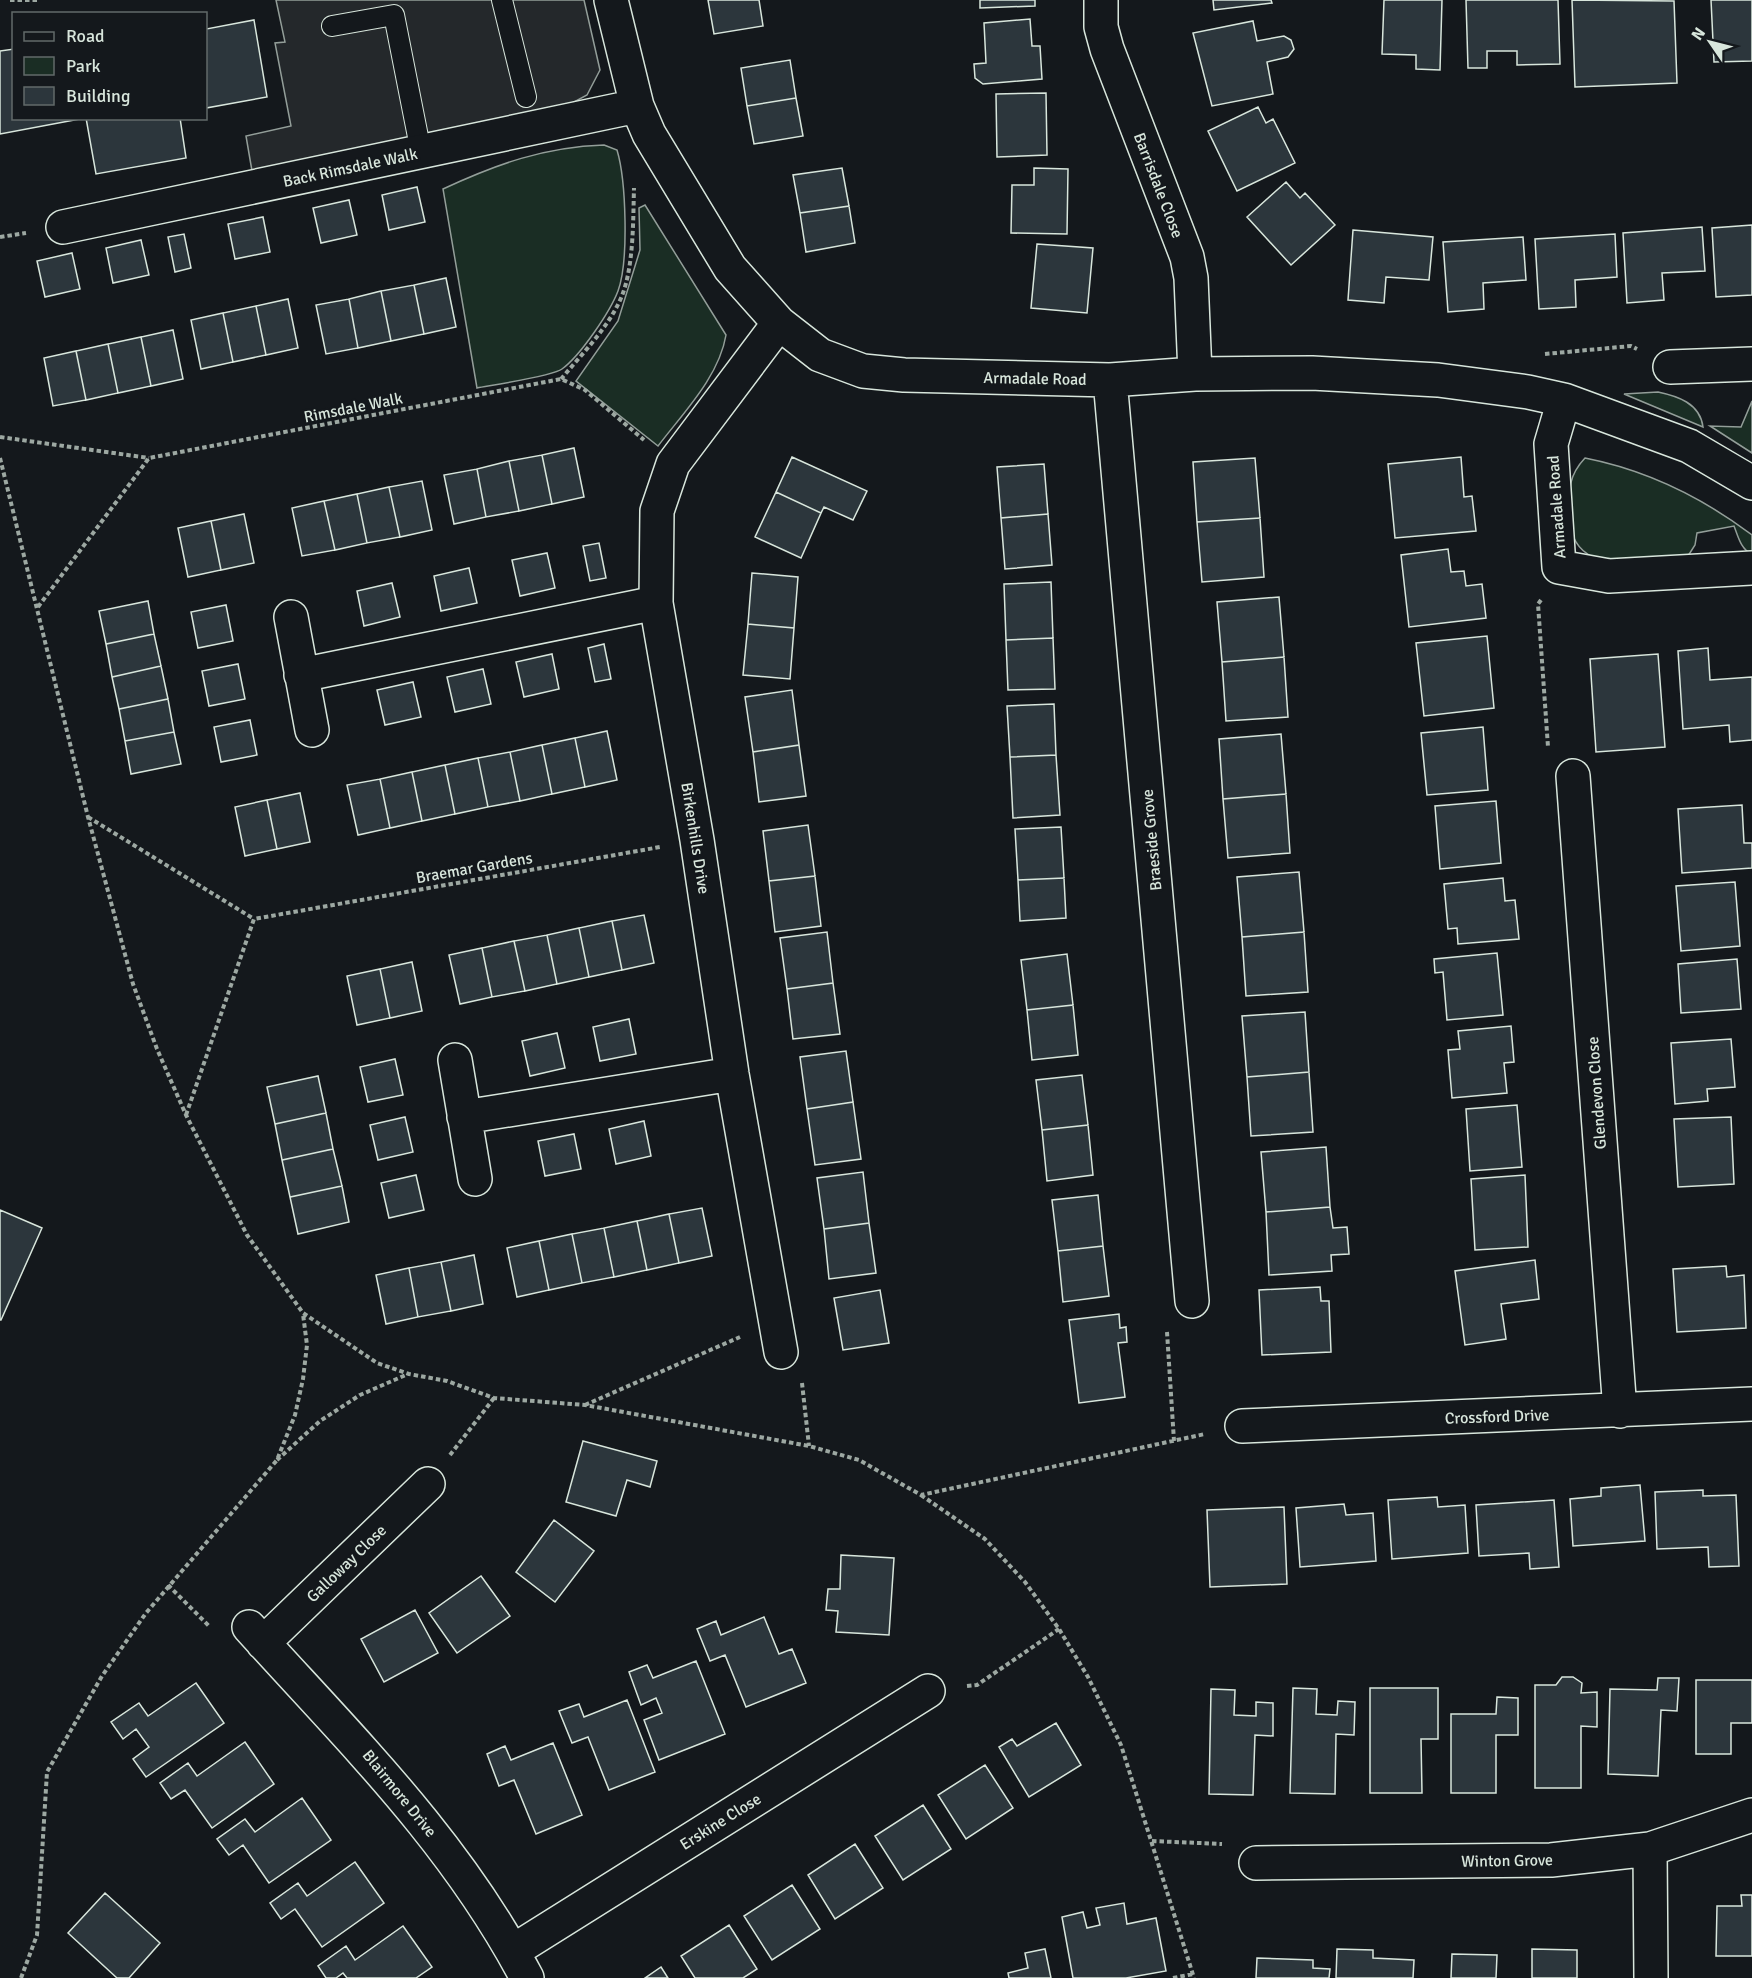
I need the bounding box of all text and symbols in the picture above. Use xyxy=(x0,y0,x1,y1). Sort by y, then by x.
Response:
legend xyxy=(12,12,207,120)
north arrow xyxy=(1680,12,1740,72)
text: N xyxy=(1687,24,1710,44)
text: Road xyxy=(66,25,105,47)
text: Park xyxy=(66,55,101,77)
text: Building xyxy=(66,85,130,107)
street label: Barrisdale Close xyxy=(1129,130,1187,241)
street label: Back Rimsdale Walk xyxy=(281,144,419,192)
street label: Armadale Road xyxy=(983,368,1087,390)
street label: Rimsdale Walk xyxy=(302,389,404,427)
street label: Armadale Road xyxy=(1543,455,1571,559)
street label: Birkenhills Drive xyxy=(676,781,714,895)
street label: Braeside Grove xyxy=(1138,788,1166,891)
street label: Braemar Gardens xyxy=(414,848,534,888)
street label: Glendevon Close xyxy=(1583,1036,1611,1150)
street label: Crossford Drive xyxy=(1444,1405,1550,1429)
street label: Galloway Close xyxy=(303,1521,391,1607)
street label: Blairmore Drive xyxy=(358,1746,441,1841)
street label: Erskine Close xyxy=(676,1789,765,1855)
street label: Winton Grove xyxy=(1461,1850,1553,1872)

